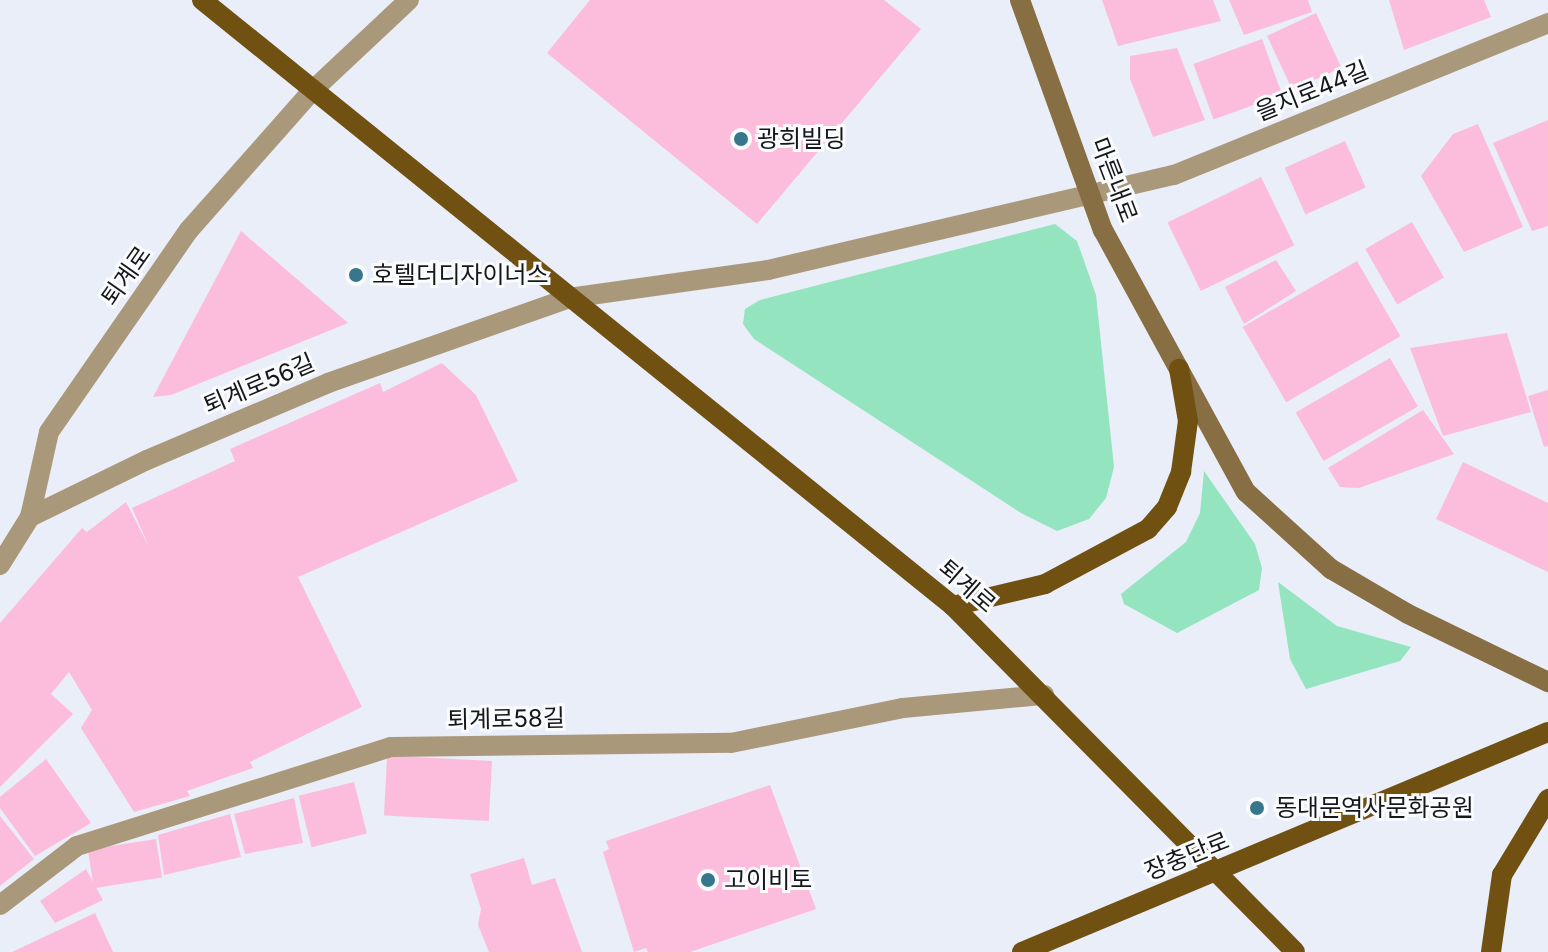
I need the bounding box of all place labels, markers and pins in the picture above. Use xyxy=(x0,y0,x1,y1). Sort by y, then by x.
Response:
place label: 광희빌딩 xyxy=(757,125,845,153)
marker: 광희빌딩 xyxy=(732,130,750,148)
place label: 호텔더디자이너스 xyxy=(372,261,549,289)
marker: 호텔더디자이너스 xyxy=(347,266,365,284)
place label: 동대문역사문화공원 xyxy=(1275,794,1474,822)
marker: 동대문역사문화공원 xyxy=(1246,797,1268,819)
place label: 고이비토 xyxy=(724,866,812,894)
marker: 고이비토 xyxy=(699,871,717,889)

